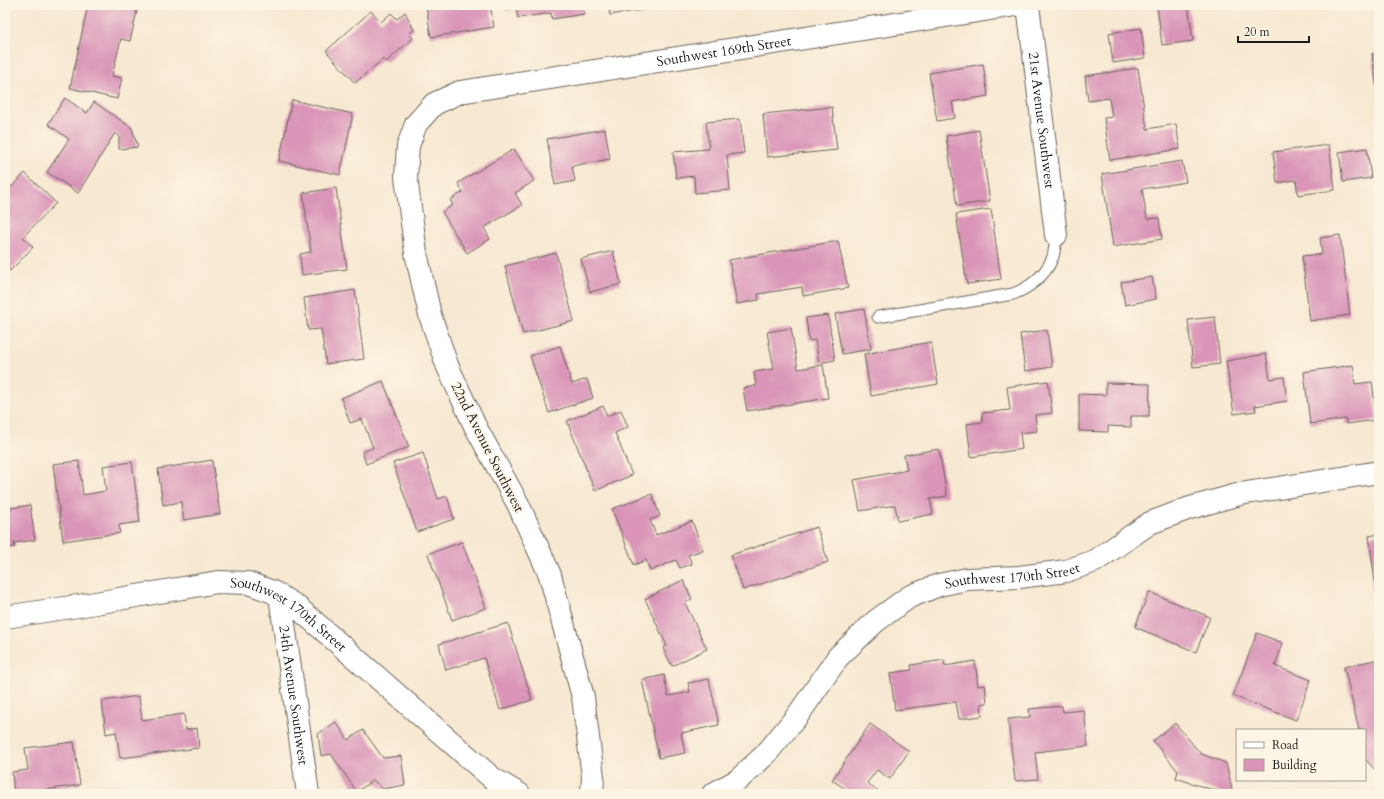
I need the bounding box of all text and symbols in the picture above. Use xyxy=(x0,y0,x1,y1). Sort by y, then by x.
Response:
scale bar xyxy=(1238,18,1309,44)
text: 20 m xyxy=(1244,24,1271,40)
street label: Southwest 169th Street xyxy=(655,31,793,71)
street label: 21st Avenue Southwest xyxy=(1024,51,1059,190)
street label: 22nd Avenue Southwest xyxy=(446,379,529,516)
street label: Southwest 170th Street xyxy=(943,558,1083,594)
street label: Southwest 170th Street xyxy=(230,573,351,657)
street label: 24th Avenue Southwest xyxy=(274,624,313,767)
legend xyxy=(1236,729,1366,781)
text: Road xyxy=(1272,737,1299,753)
text: Building xyxy=(1272,757,1317,773)

